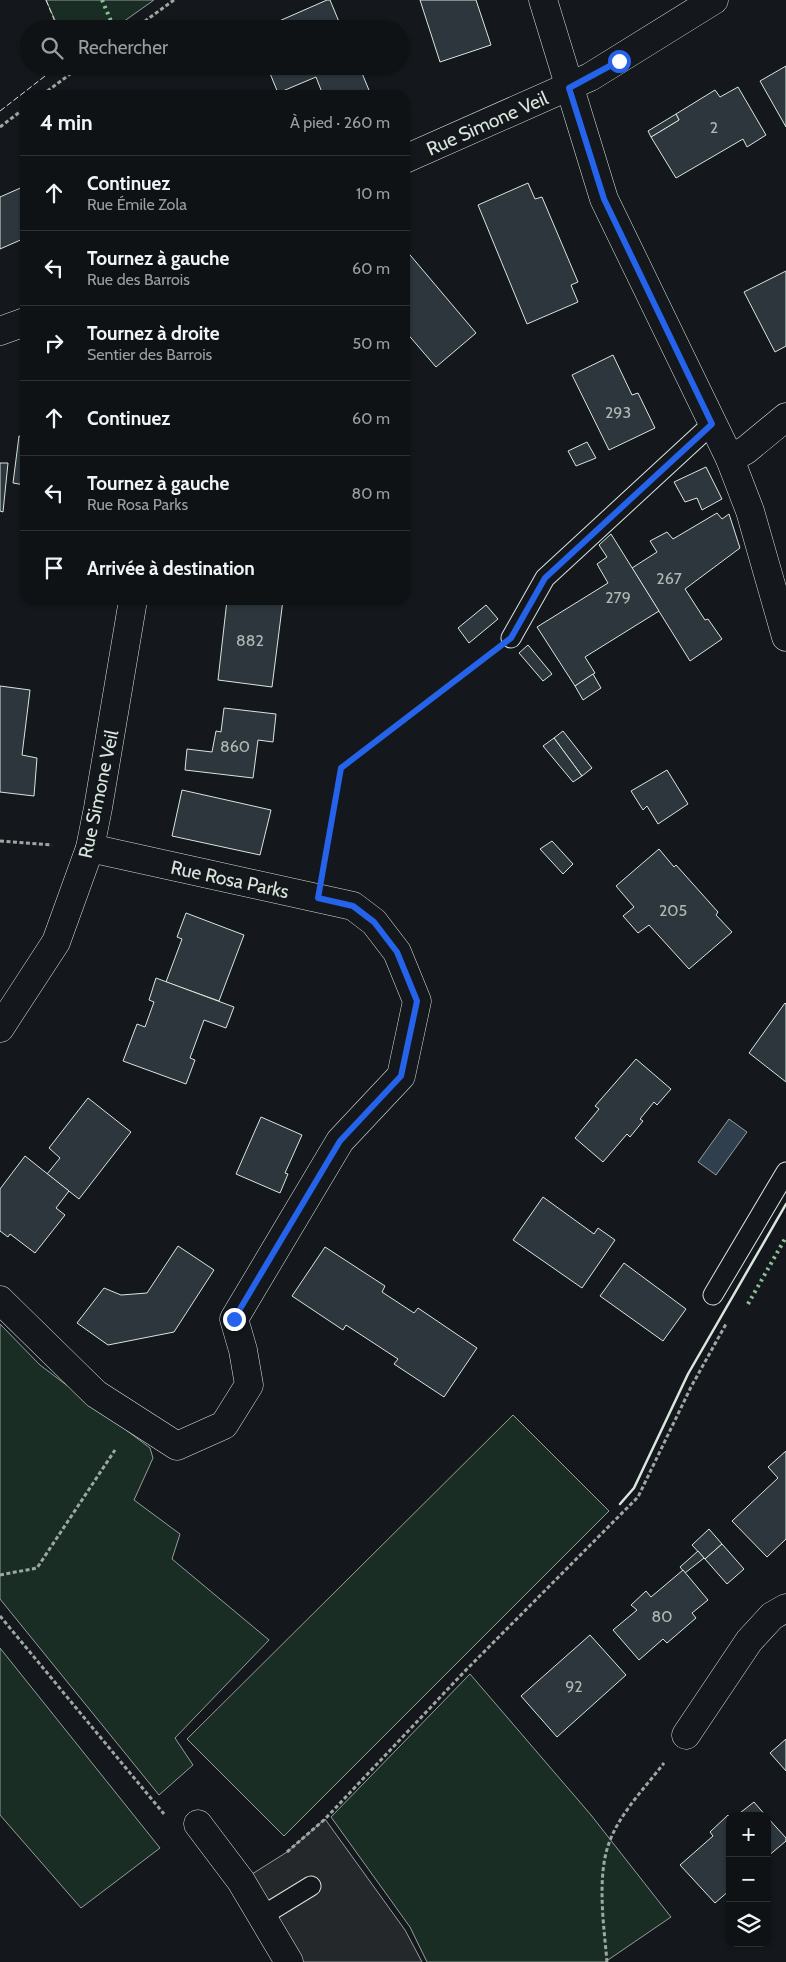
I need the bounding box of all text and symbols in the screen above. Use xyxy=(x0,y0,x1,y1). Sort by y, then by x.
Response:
search box xyxy=(20,20,410,75)
icon: search xyxy=(38,34,66,62)
text: Rechercher xyxy=(78,36,168,59)
route start xyxy=(608,50,631,73)
street label: Rue Simone Veil xyxy=(423,86,552,161)
text: 4 min xyxy=(40,110,93,135)
text: À pied · 260 m xyxy=(290,113,390,132)
house number: 2 xyxy=(710,118,718,137)
text: Continuez xyxy=(87,172,170,195)
icon: ahead xyxy=(40,179,68,207)
text: 10 m xyxy=(356,184,390,203)
text: Rue Émile Zola xyxy=(87,195,187,214)
text: Tournez à gauche xyxy=(87,247,229,270)
icon: left xyxy=(40,254,68,282)
text: 60 m xyxy=(352,259,390,278)
text: Rue des Barrois xyxy=(87,270,190,289)
text: Tournez à droite xyxy=(87,322,220,345)
icon: right xyxy=(40,329,68,357)
text: 50 m xyxy=(353,334,390,353)
text: Sentier des Barrois xyxy=(87,345,212,364)
house number: 293 xyxy=(605,403,631,422)
icon: ahead xyxy=(40,404,68,432)
text: Continuez xyxy=(87,407,170,430)
text: 60 m xyxy=(352,409,390,428)
text: Tournez à gauche xyxy=(87,472,229,495)
icon: left xyxy=(40,479,68,507)
text: 80 m xyxy=(352,484,390,503)
text: Rue Rosa Parks xyxy=(87,495,188,514)
icon: arrive xyxy=(40,554,68,582)
text: Arrivée à destination xyxy=(87,557,255,580)
house number: 267 xyxy=(656,569,682,588)
house number: 279 xyxy=(605,588,631,607)
house number: 882 xyxy=(236,631,264,650)
street label: Rue Simone Veil xyxy=(74,727,123,860)
house number: 860 xyxy=(220,737,250,756)
street label: Rue Rosa Parks xyxy=(169,856,291,903)
house number: 205 xyxy=(659,901,687,920)
route end xyxy=(223,1308,246,1331)
house number: 80 xyxy=(652,1607,672,1626)
house number: 92 xyxy=(565,1677,583,1696)
map controls xyxy=(726,1812,771,1947)
button: + xyxy=(726,1812,771,1857)
button: − xyxy=(726,1857,771,1902)
button: layers xyxy=(726,1902,771,1947)

